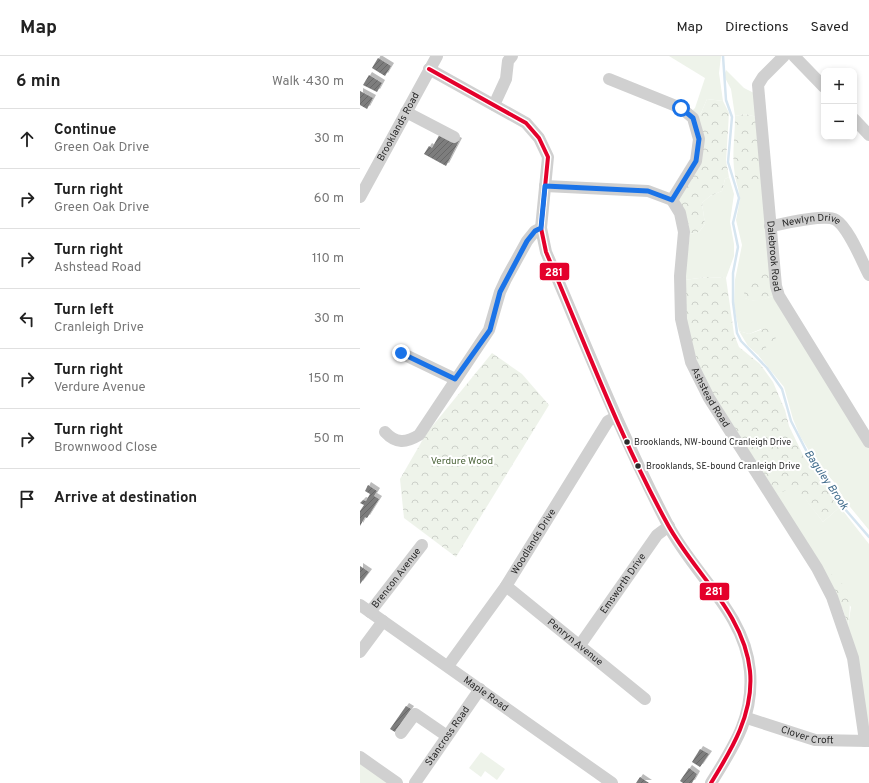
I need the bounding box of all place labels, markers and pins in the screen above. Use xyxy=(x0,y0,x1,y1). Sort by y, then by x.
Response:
marker: Brooklands, NW-bound Cranleigh Drive xyxy=(622,437,632,447)
place label: Brooklands, NW-bound Cranleigh Drive xyxy=(634,437,791,448)
marker: Brooklands, SE-bound Cranleigh Drive xyxy=(633,461,643,471)
place label: Brooklands, SE-bound Cranleigh Drive xyxy=(646,461,800,472)

